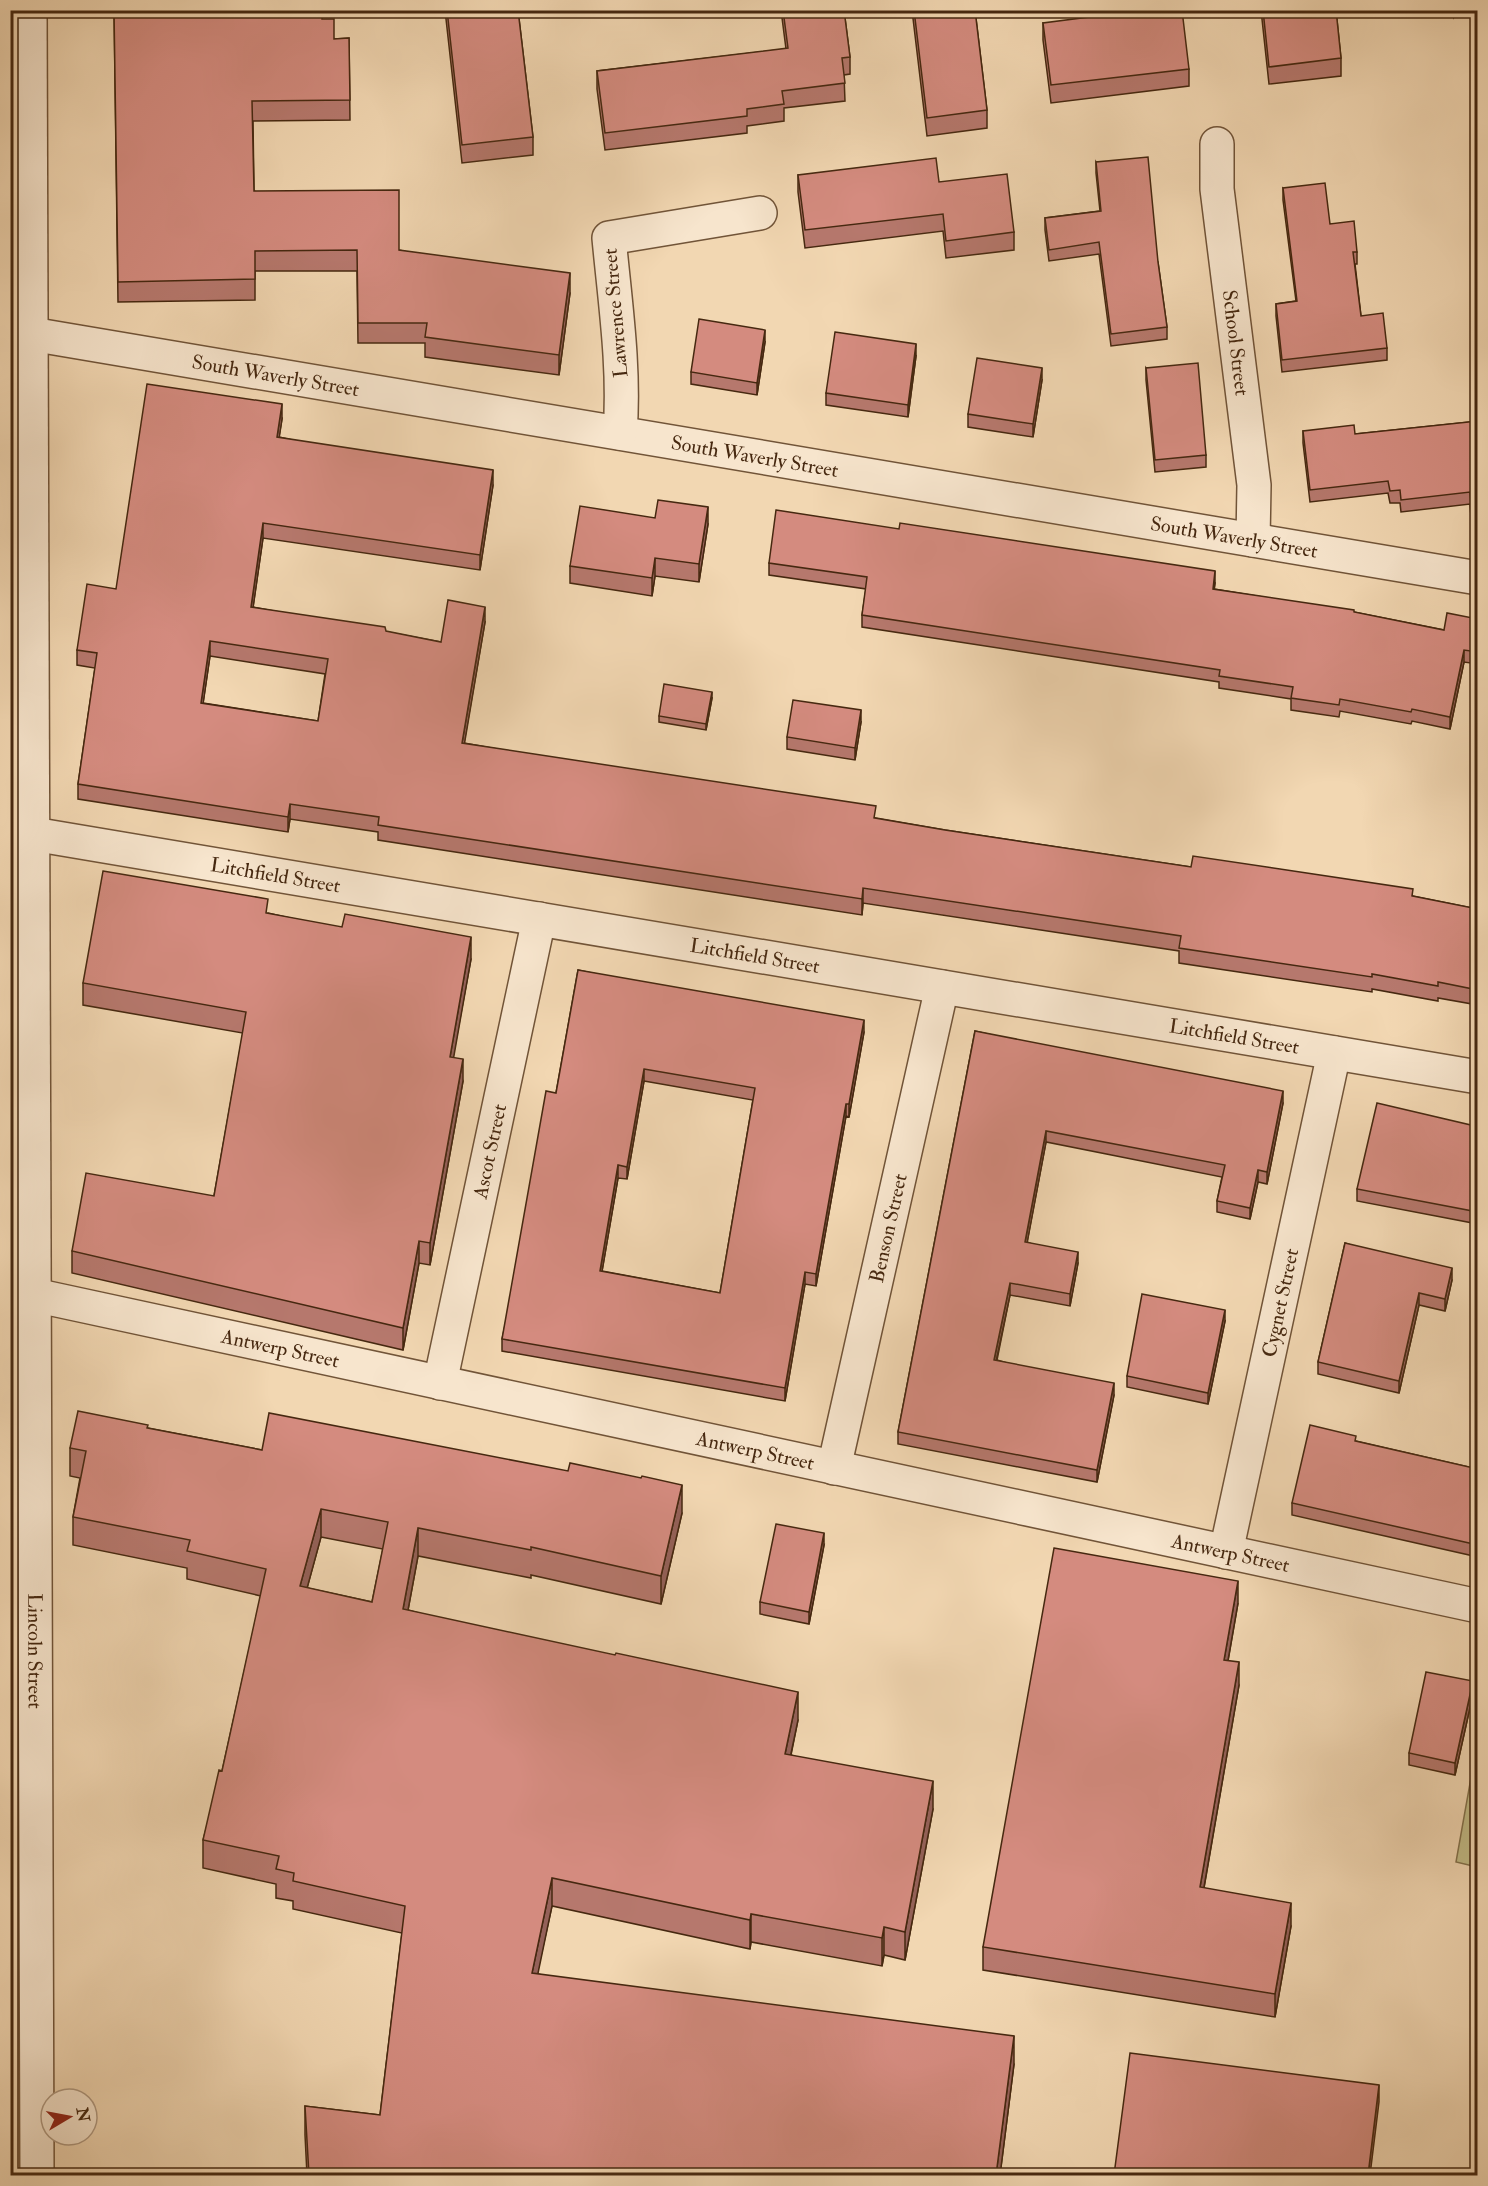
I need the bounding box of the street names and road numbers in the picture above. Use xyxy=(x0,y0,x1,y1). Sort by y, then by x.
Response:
street label: Lawrence Street xyxy=(597,247,634,379)
street label: School Street xyxy=(1217,288,1255,398)
street label: South Waverly Street xyxy=(190,349,362,402)
street label: South Waverly Street xyxy=(669,430,841,483)
street label: South Waverly Street xyxy=(1148,511,1320,564)
street label: Litchfield Street xyxy=(209,852,343,899)
street label: Litchfield Street xyxy=(688,933,822,979)
street label: Litchfield Street xyxy=(1167,1013,1301,1060)
street label: Ascot Street xyxy=(467,1101,512,1202)
street label: Benson Street xyxy=(864,1171,913,1285)
street label: Cygnet Street xyxy=(1257,1246,1304,1360)
street label: Antwerp Street xyxy=(218,1323,342,1374)
street label: Antwerp Street xyxy=(693,1426,817,1476)
street label: Antwerp Street xyxy=(1168,1528,1292,1578)
street label: Lincoln Street xyxy=(22,1593,47,1709)

